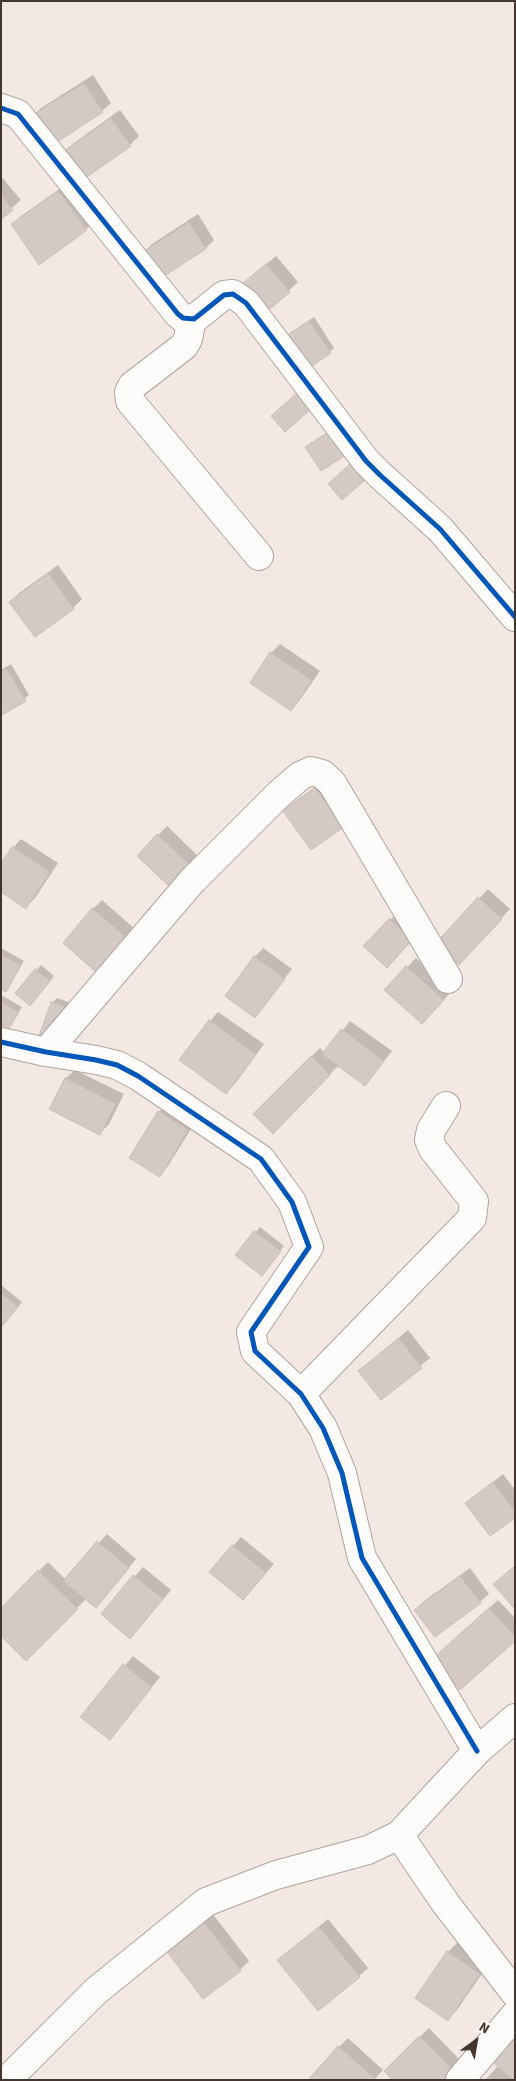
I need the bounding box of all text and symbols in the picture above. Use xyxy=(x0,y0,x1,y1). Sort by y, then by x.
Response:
north arrow xyxy=(451,2016,501,2066)
text: N xyxy=(475,2017,493,2039)

